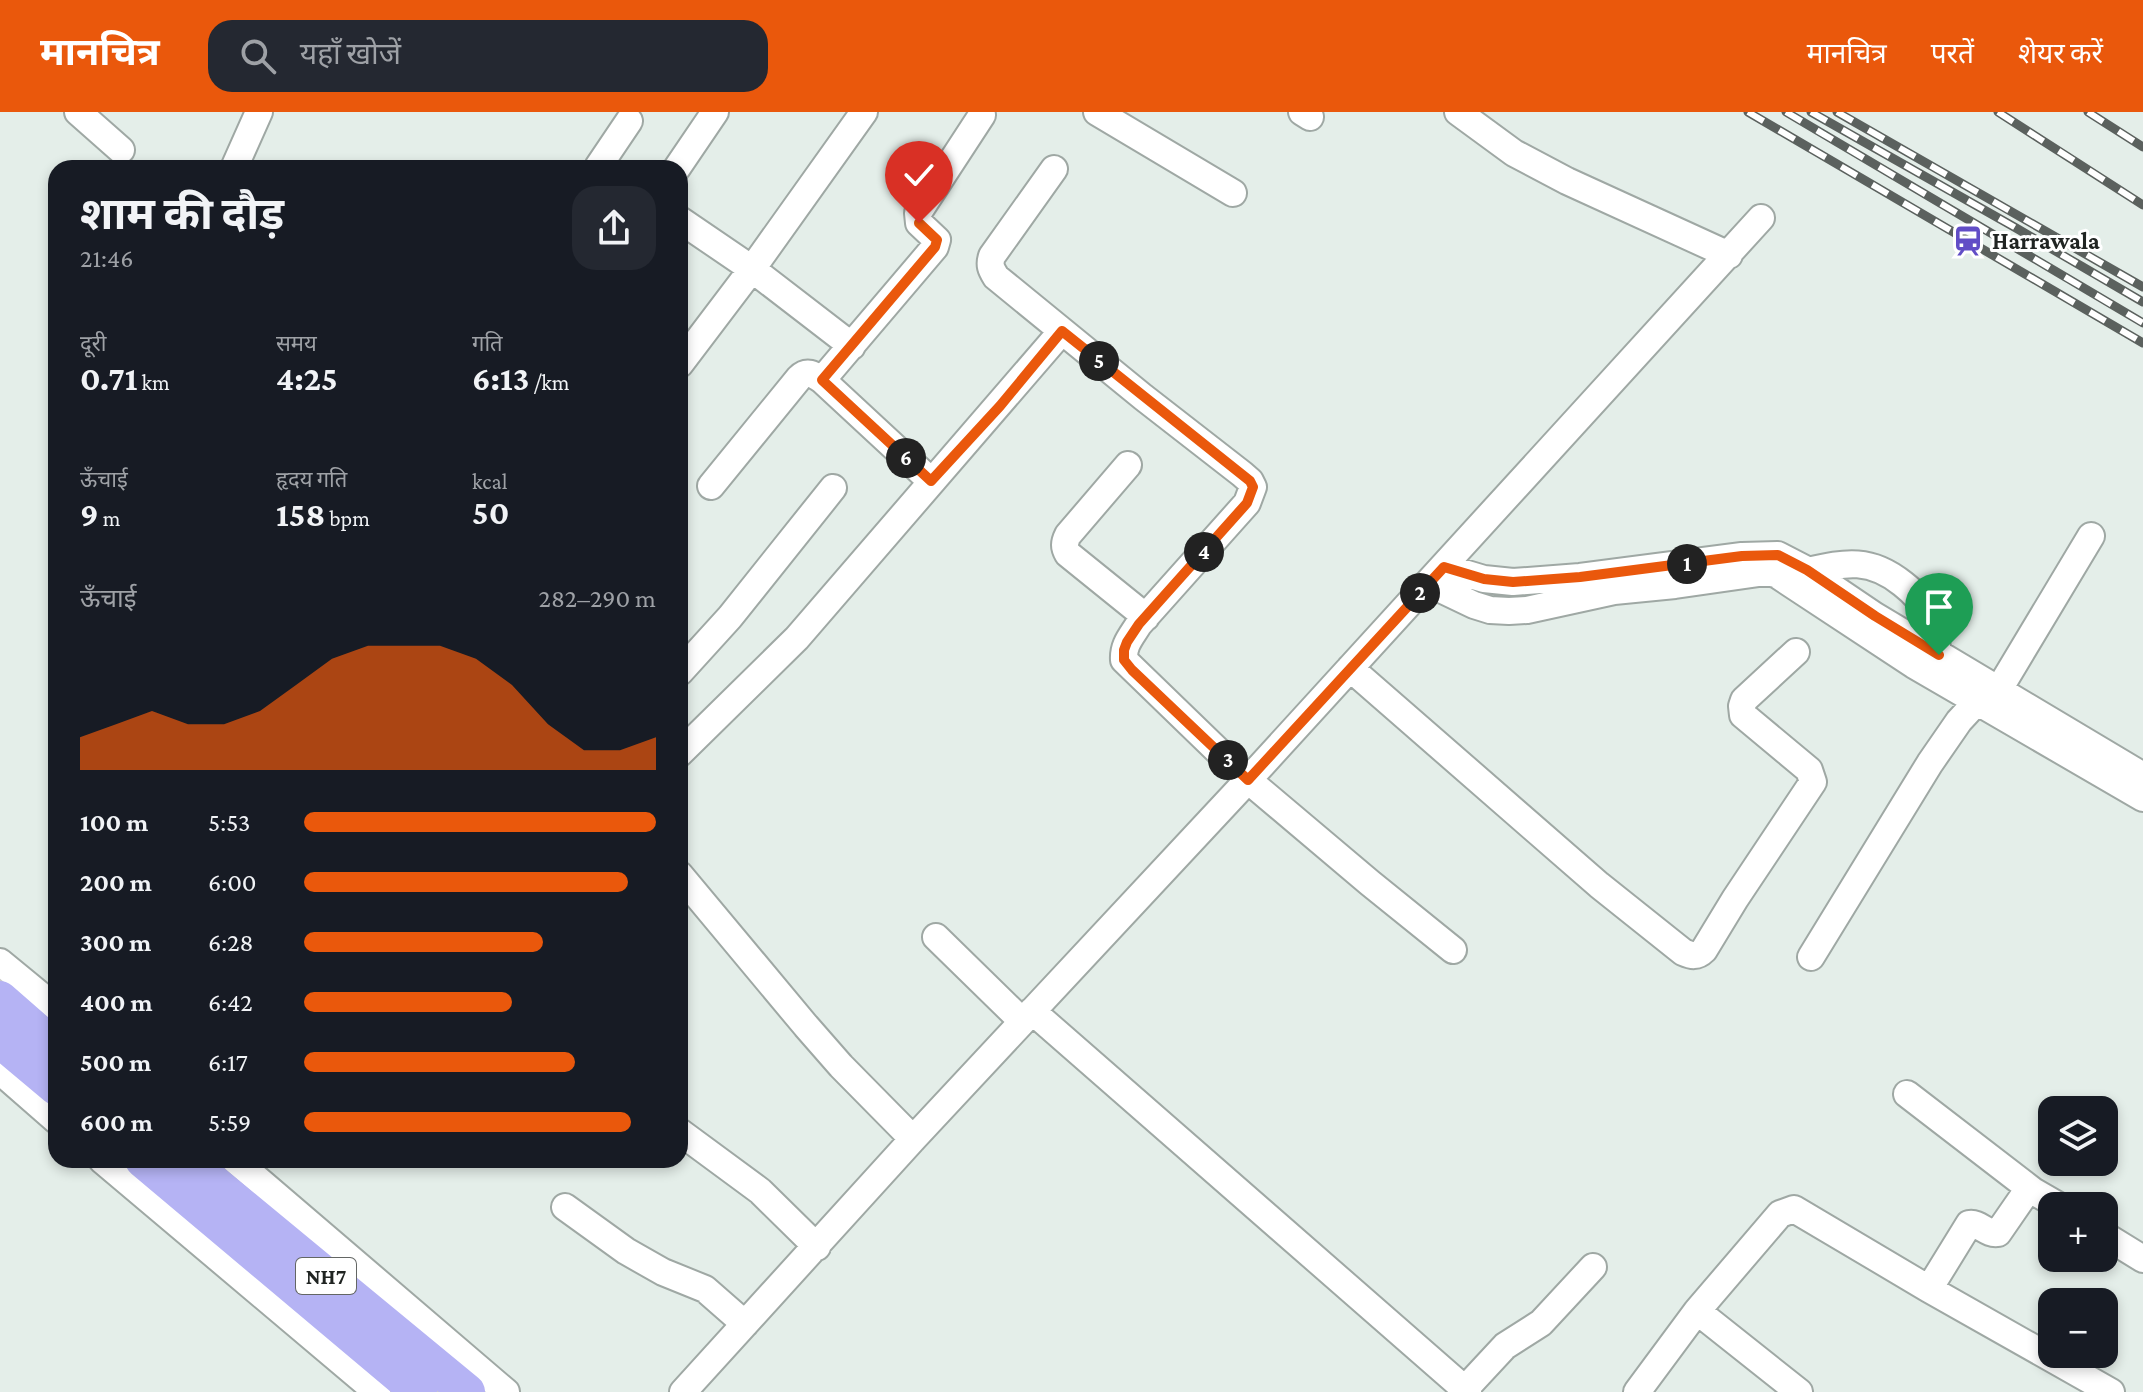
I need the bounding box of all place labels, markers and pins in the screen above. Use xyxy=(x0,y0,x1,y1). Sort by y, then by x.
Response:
pin xyxy=(885,141,953,223)
station icon: Harrawala xyxy=(1951,224,1985,258)
place label: Harrawala xyxy=(1992,227,2100,254)
pin: 5 xyxy=(1079,341,1119,381)
pin: 6 xyxy=(886,438,926,478)
pin: 4 xyxy=(1184,532,1224,572)
pin: 1 xyxy=(1667,544,1707,584)
pin: 2 xyxy=(1400,573,1440,613)
pin xyxy=(1905,573,1973,655)
pin: 3 xyxy=(1208,740,1248,780)

